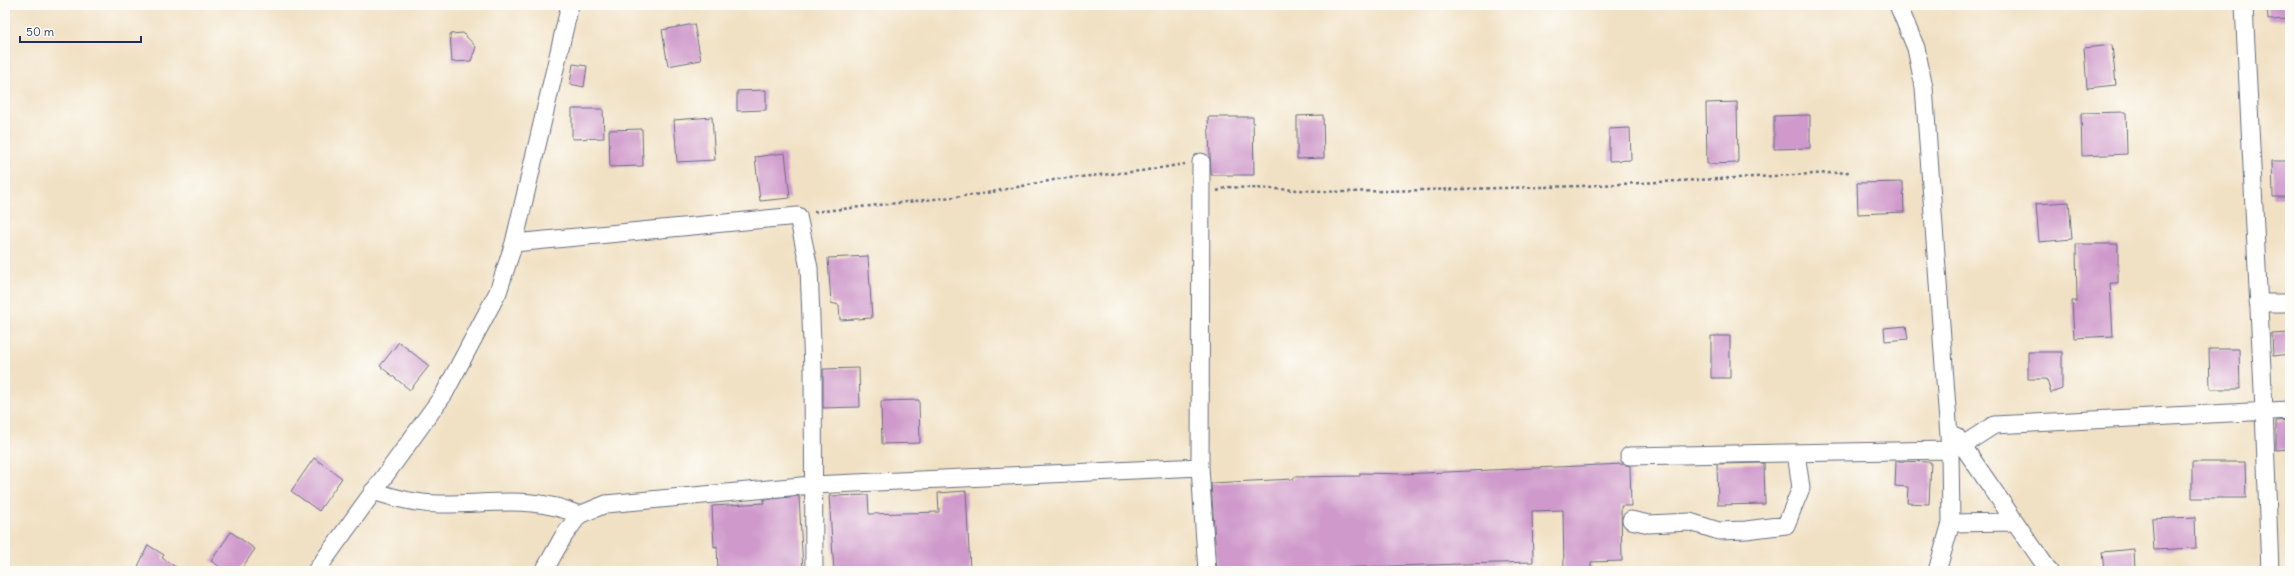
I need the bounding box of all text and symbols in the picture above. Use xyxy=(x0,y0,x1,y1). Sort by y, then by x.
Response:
scale bar xyxy=(20,18,141,44)
text: 50 m xyxy=(26,24,55,39)

